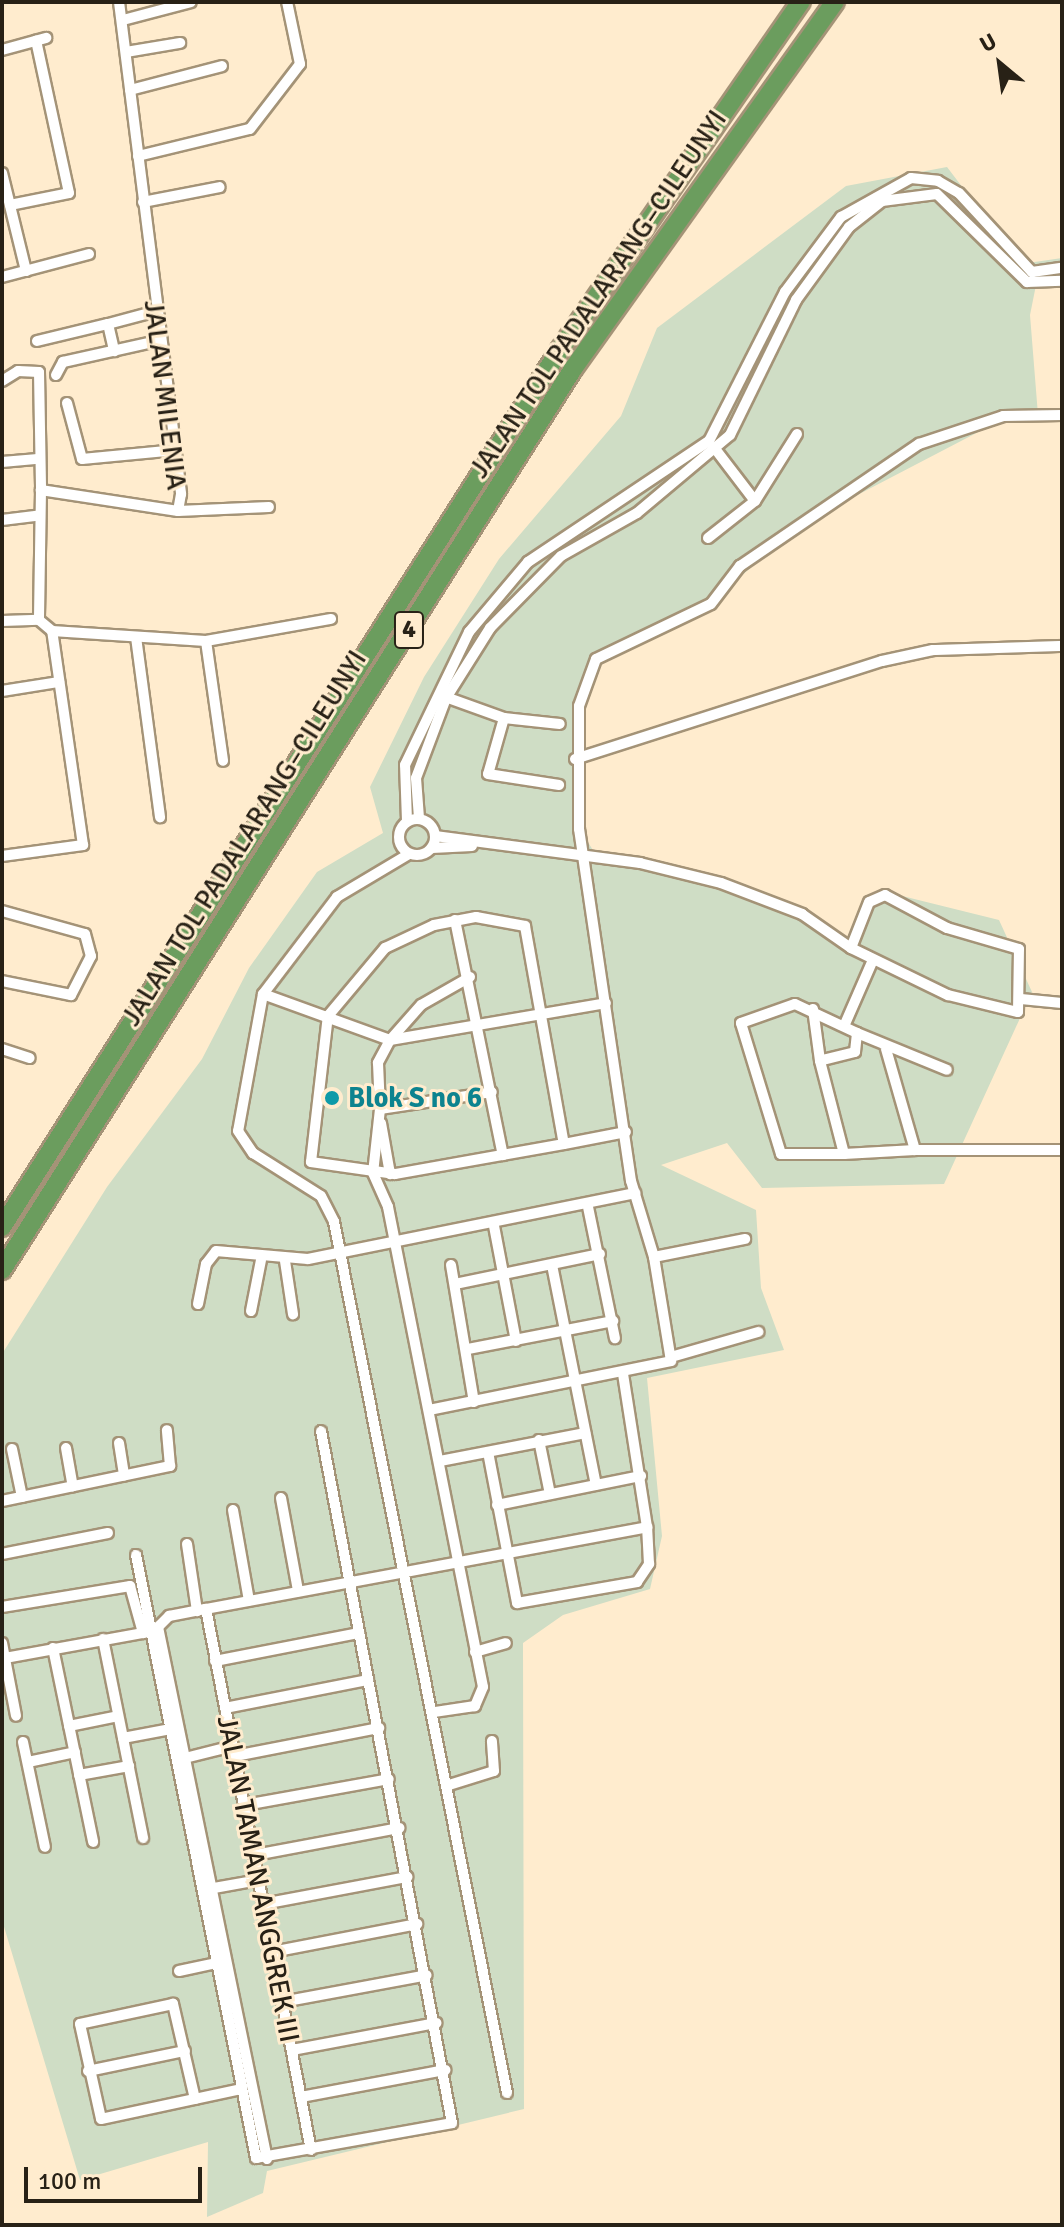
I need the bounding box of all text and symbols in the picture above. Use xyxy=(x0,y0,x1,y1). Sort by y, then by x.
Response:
north arrow xyxy=(960,24,1040,104)
text: U xyxy=(975,27,1001,58)
street label: JALAN TOL PADALARANG–CILEUNYI xyxy=(462,104,734,484)
street label: JALAN MILENIA xyxy=(137,298,193,492)
road number: 4 xyxy=(393,608,425,652)
street label: JALAN TOL PADALARANG–CILEUNYI xyxy=(114,644,374,1032)
place label: Blok S no 6 xyxy=(348,1081,482,1115)
marker: Blok S no 6 xyxy=(323,1089,341,1107)
street label: JALAN TAMAN ANGGREK III xyxy=(210,1713,306,2045)
scale bar xyxy=(28,2151,206,2201)
text: 100 m xyxy=(38,2166,101,2196)

